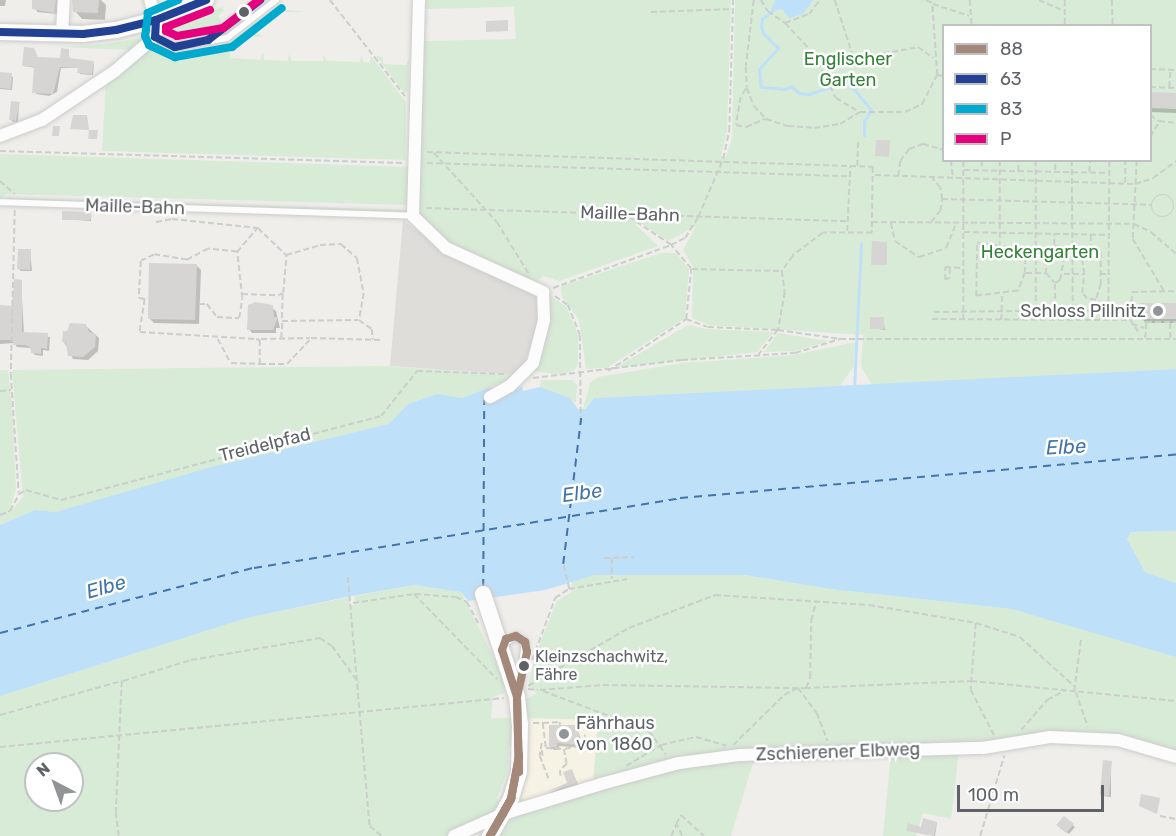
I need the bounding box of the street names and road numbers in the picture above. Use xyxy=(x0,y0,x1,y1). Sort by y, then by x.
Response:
street label: Maille-Bahn xyxy=(85,194,185,220)
street label: Maille-Bahn xyxy=(580,201,680,227)
street label: Treidelpfad xyxy=(217,423,313,467)
street label: Zschierener Elbweg xyxy=(755,738,921,766)

